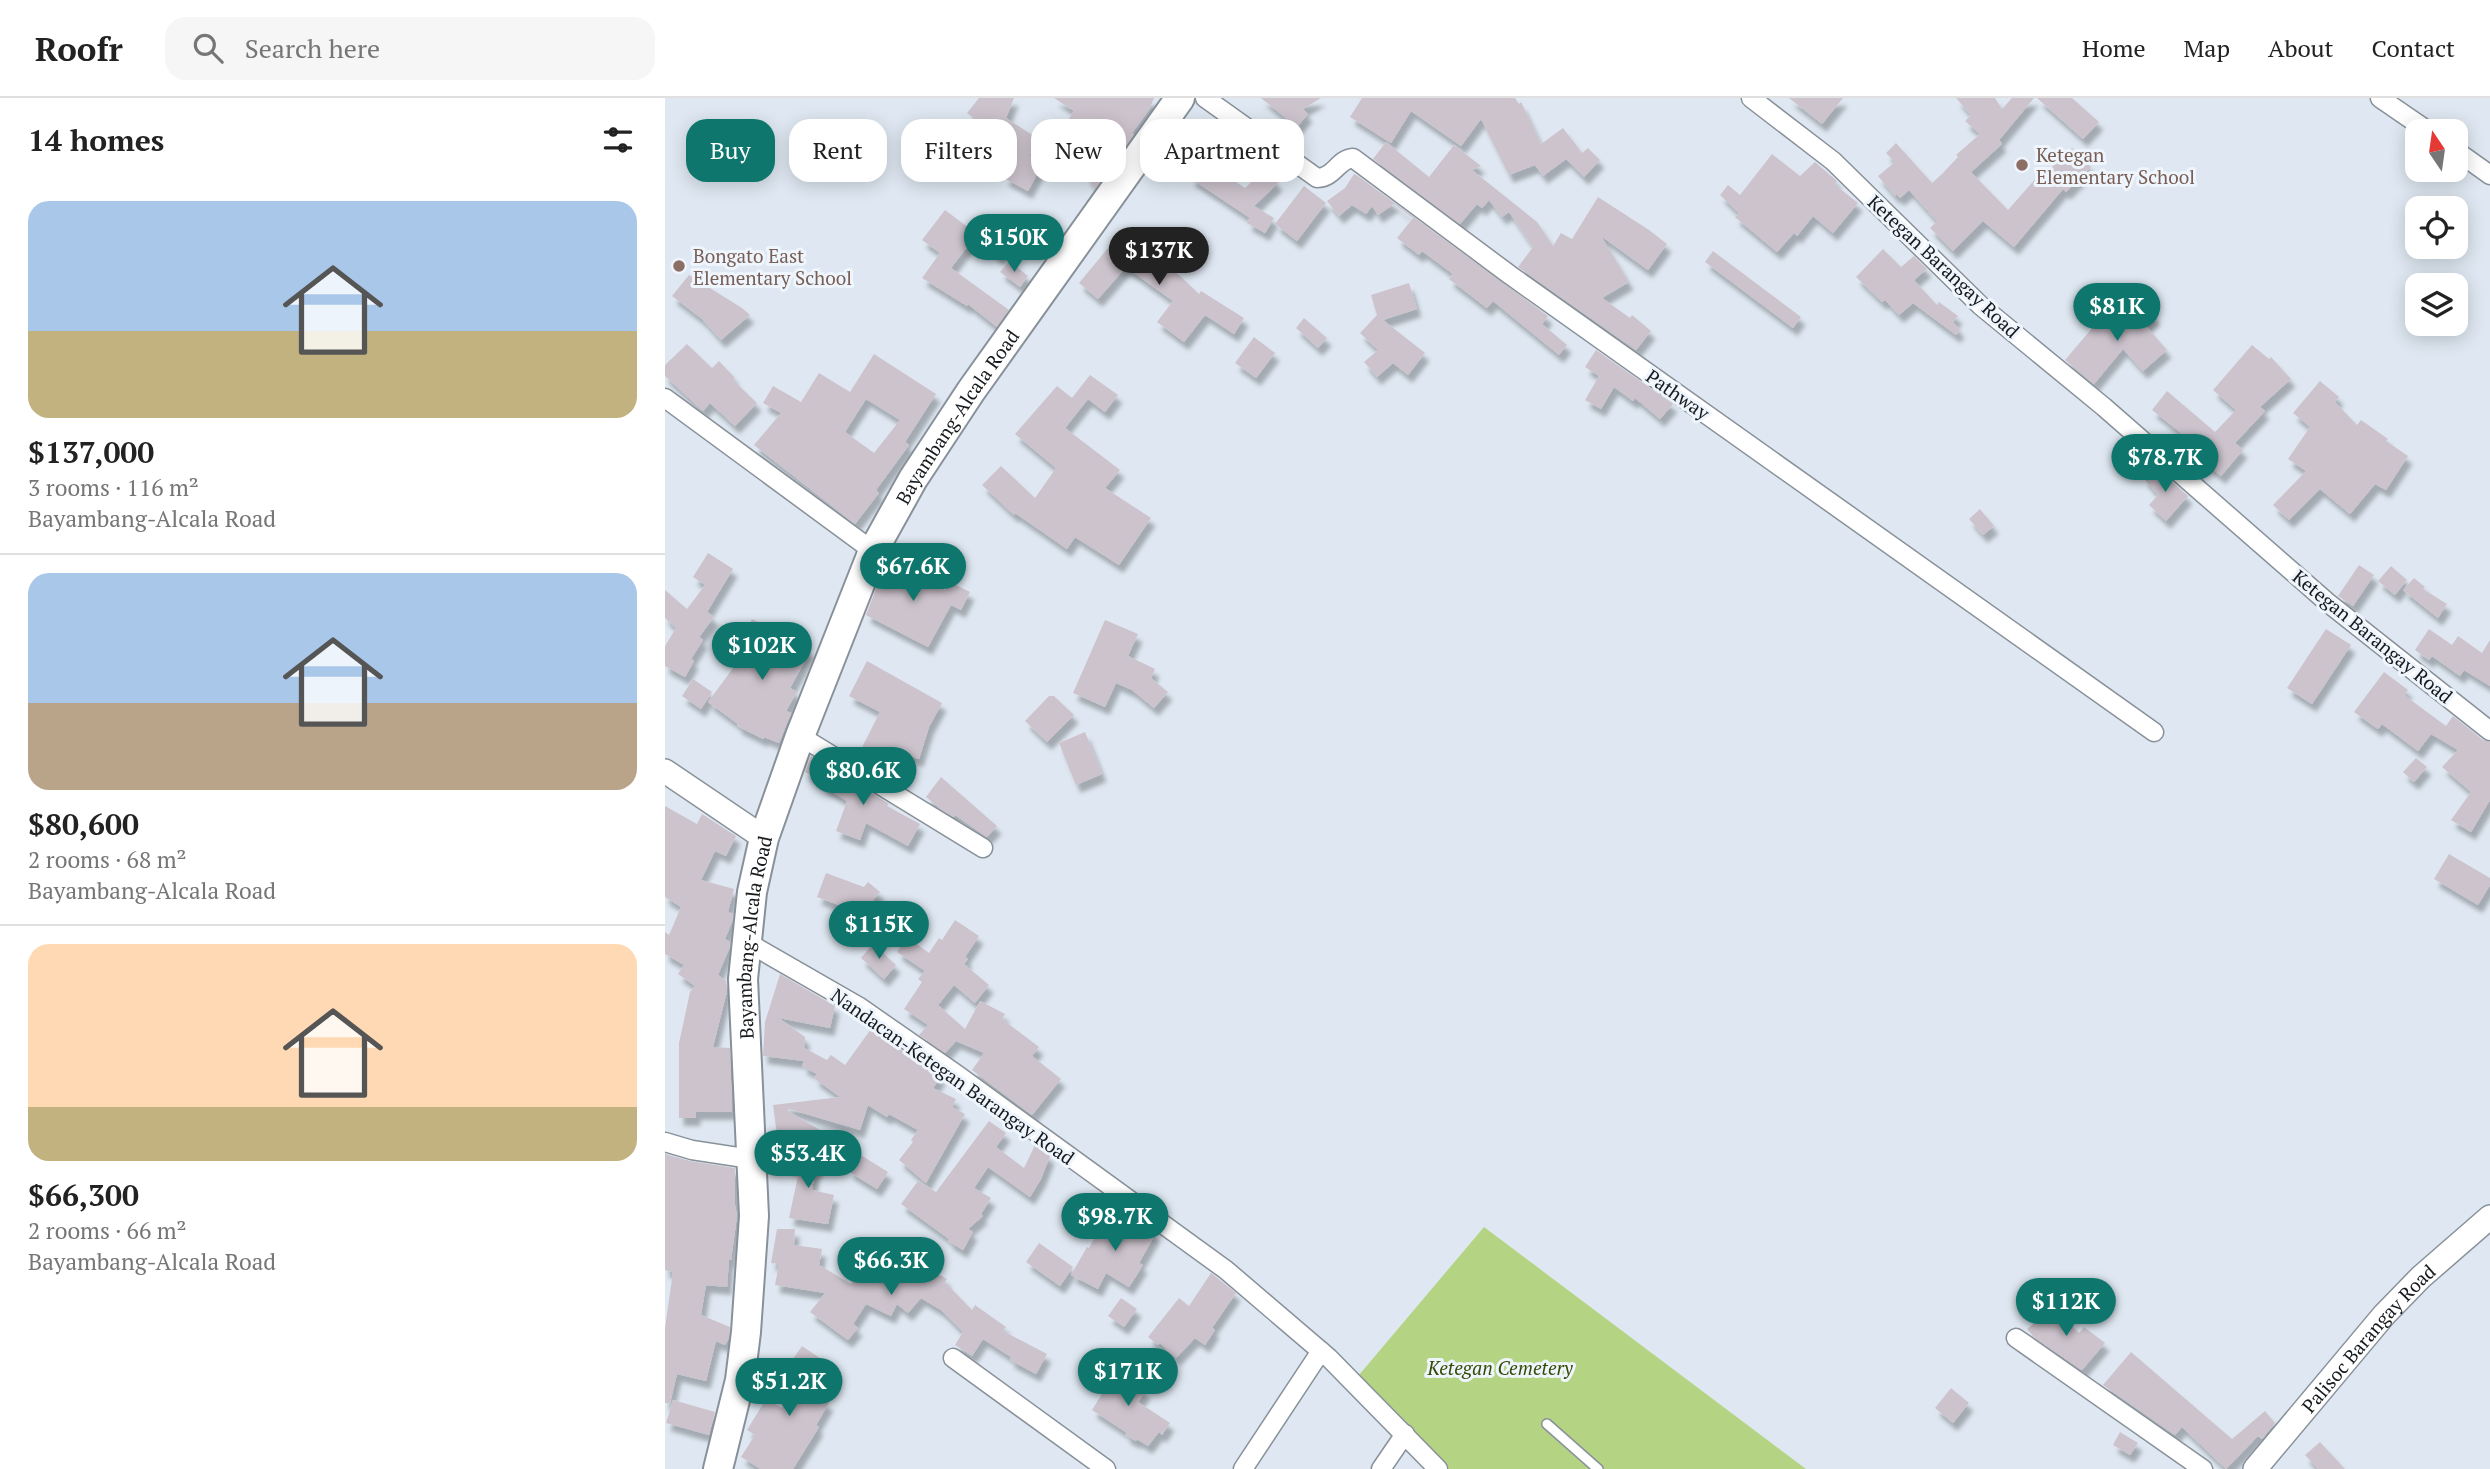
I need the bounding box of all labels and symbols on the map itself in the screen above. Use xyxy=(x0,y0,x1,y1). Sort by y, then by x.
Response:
north arrow xyxy=(2405,119,2467,182)
place label: Ketegan Elementary School xyxy=(2036,142,2195,189)
marker: Ketegan Elementary School xyxy=(2014,157,2030,173)
street label: Ketegan Barangay Road xyxy=(1863,189,2026,343)
pin: $150K xyxy=(965,214,1063,274)
pin: $137K xyxy=(1110,228,1208,287)
place label: Bongato East Elementary School xyxy=(693,243,852,290)
marker: Bongato East Elementary School xyxy=(671,258,687,274)
pin: $81K xyxy=(2076,284,2158,343)
street label: Bayambang-Alcala Road xyxy=(889,324,1024,508)
street label: Pathway xyxy=(1641,363,1715,425)
pin: $78.7K xyxy=(2108,434,2222,494)
pin: $67.6K xyxy=(856,544,970,603)
street label: Ketegan Barangay Road xyxy=(2288,564,2458,709)
pin: $102K xyxy=(713,622,811,682)
pin: $80.6K xyxy=(806,748,920,807)
street label: Bayambang-Alcala Road xyxy=(730,833,777,1040)
pin: $115K xyxy=(830,902,928,961)
street label: Nandacan-Ketegan Barangay Road xyxy=(826,982,1080,1170)
pin: $53.4K xyxy=(751,1130,865,1190)
pin: $98.7K xyxy=(1058,1194,1172,1253)
pin: $66.3K xyxy=(834,1238,948,1297)
street label: Palisoc Barangay Road xyxy=(2295,1258,2440,1417)
pin: $112K xyxy=(2017,1278,2115,1338)
pin: $171K xyxy=(1079,1348,1177,1408)
park label: Ketegan Cemetery xyxy=(1426,1355,1574,1380)
pin: $51.2K xyxy=(732,1358,846,1418)

